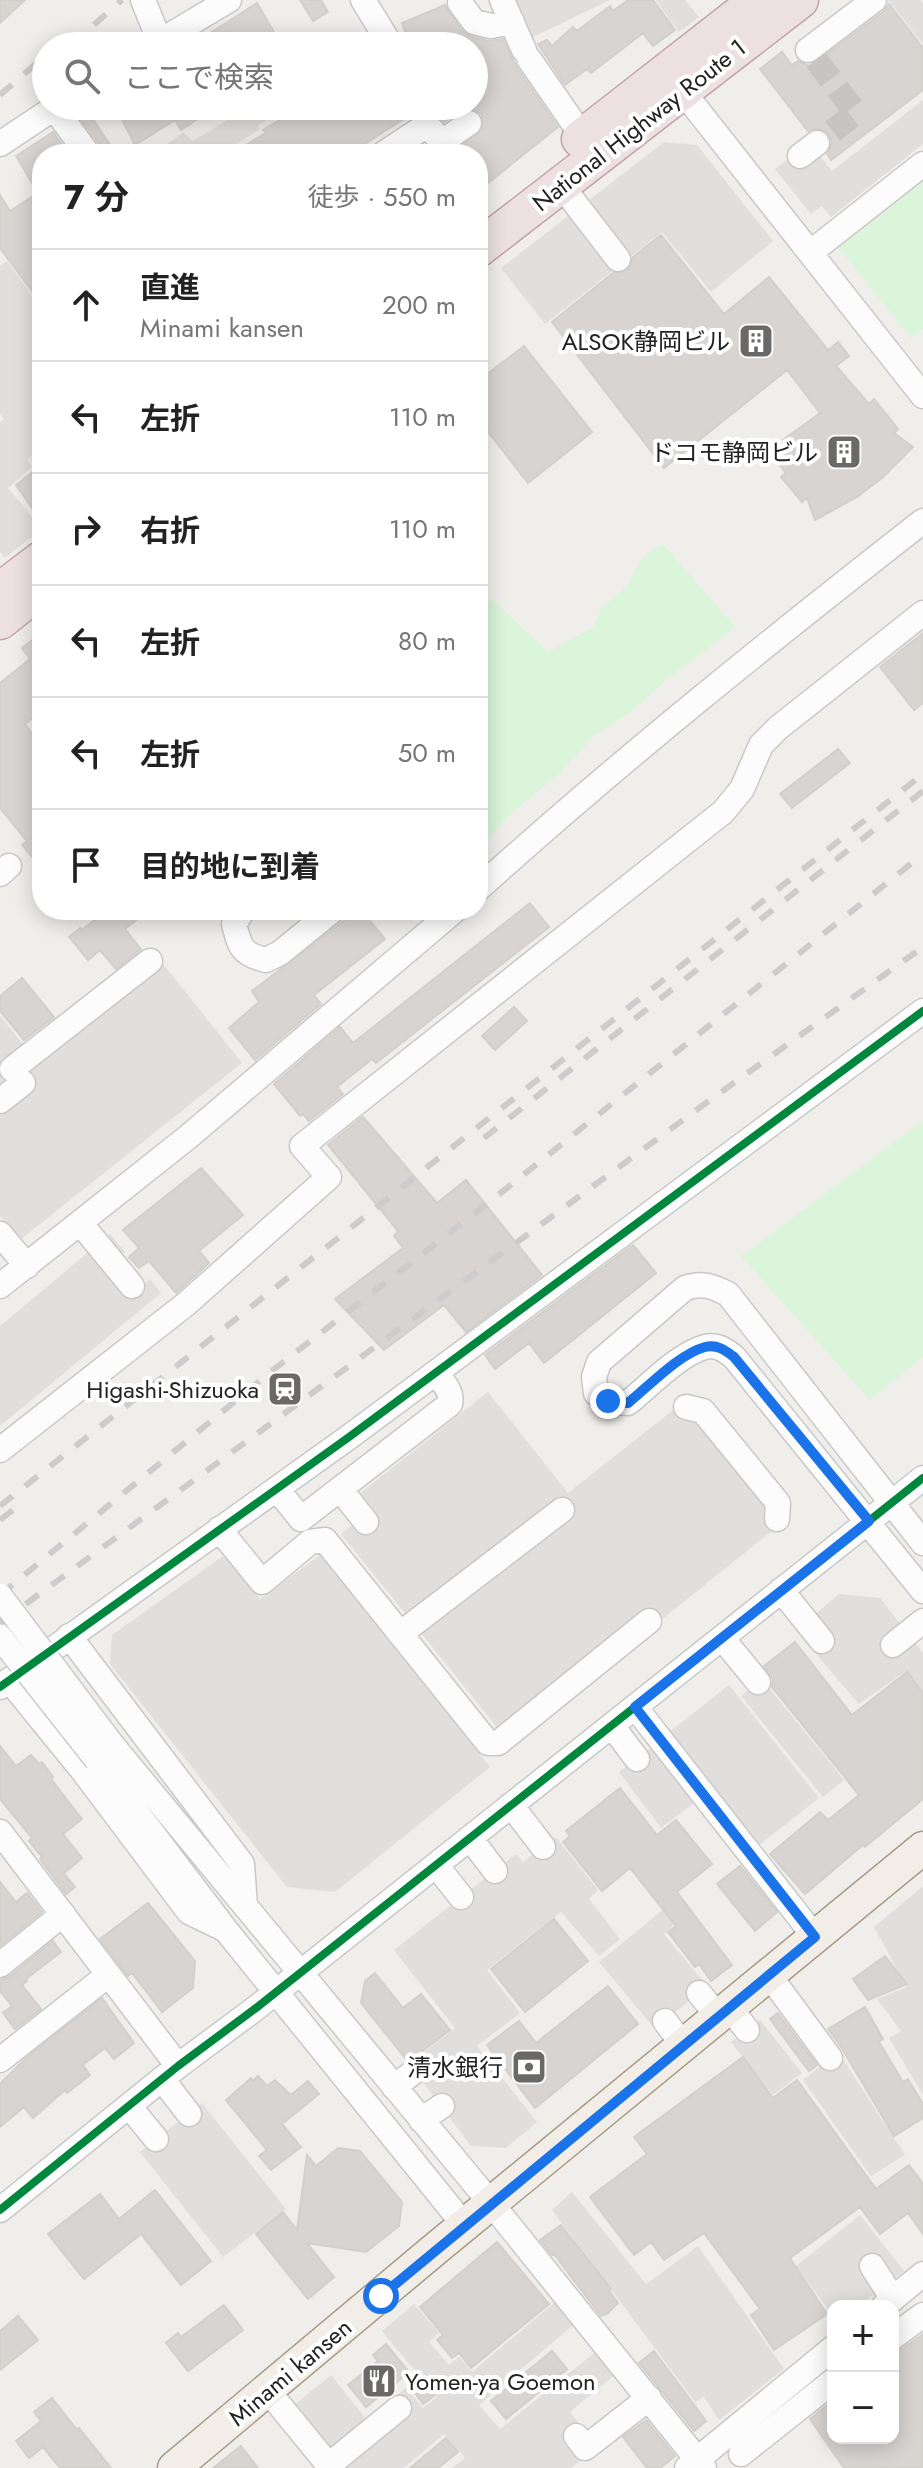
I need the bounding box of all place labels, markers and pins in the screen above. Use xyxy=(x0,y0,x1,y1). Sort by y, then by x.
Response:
building icon: ALSOK静岡ビル xyxy=(737,322,775,360)
place label: ALSOK静岡ビル xyxy=(562,324,730,359)
building icon: ドコモ静岡ビル xyxy=(825,433,863,471)
place label: ドコモ静岡ビル xyxy=(650,435,818,470)
station icon: Higashi-Shizuoka xyxy=(266,1370,304,1408)
place label: Higashi-Shizuoka xyxy=(86,1372,259,1407)
bank icon: 清水銀行 xyxy=(510,2048,548,2086)
place label: 清水銀行 xyxy=(407,2050,503,2085)
restaurant icon: Yomen-ya Goemon xyxy=(360,2362,398,2400)
place label: Yomen-ya Goemon xyxy=(405,2364,596,2399)

